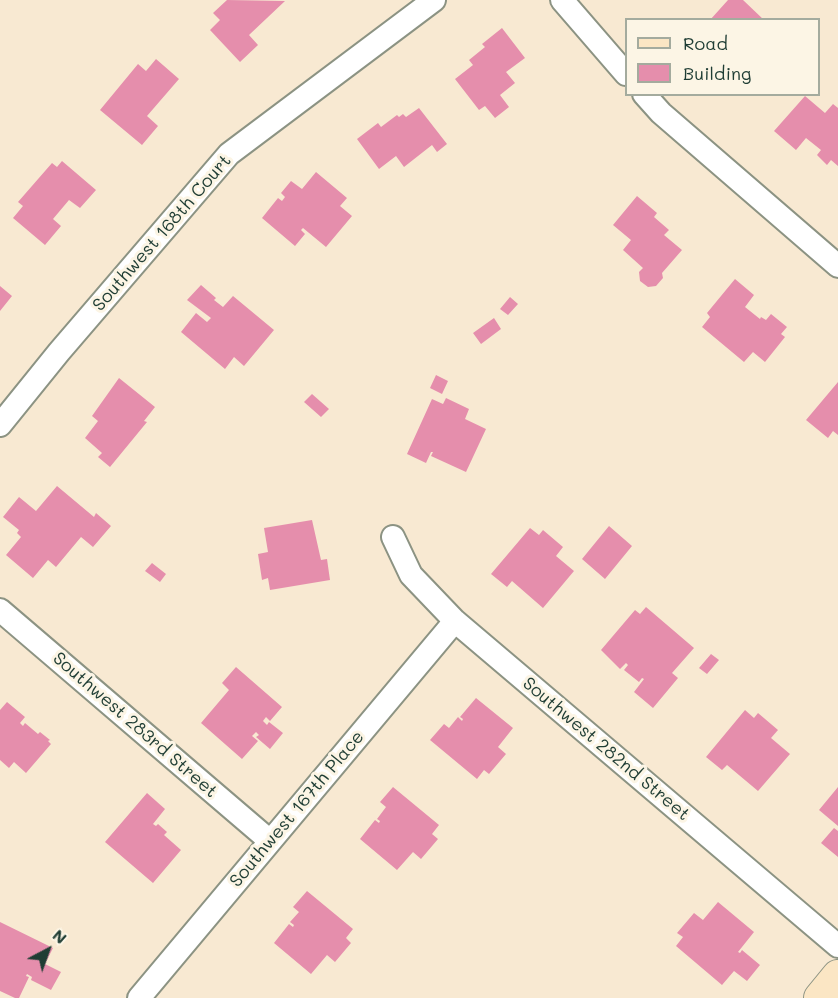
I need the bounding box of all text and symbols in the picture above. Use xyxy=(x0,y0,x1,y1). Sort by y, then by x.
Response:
legend xyxy=(625,18,820,96)
text: Road xyxy=(683,31,728,55)
text: Building xyxy=(683,61,751,85)
street label: Southwest 168th Court xyxy=(88,150,236,316)
street label: Southwest 283rd Street xyxy=(48,648,222,802)
street label: Southwest 282nd Street xyxy=(518,673,694,825)
street label: Southwest 167th Place xyxy=(225,726,369,892)
north arrow xyxy=(18,920,78,980)
text: N xyxy=(49,924,72,948)

